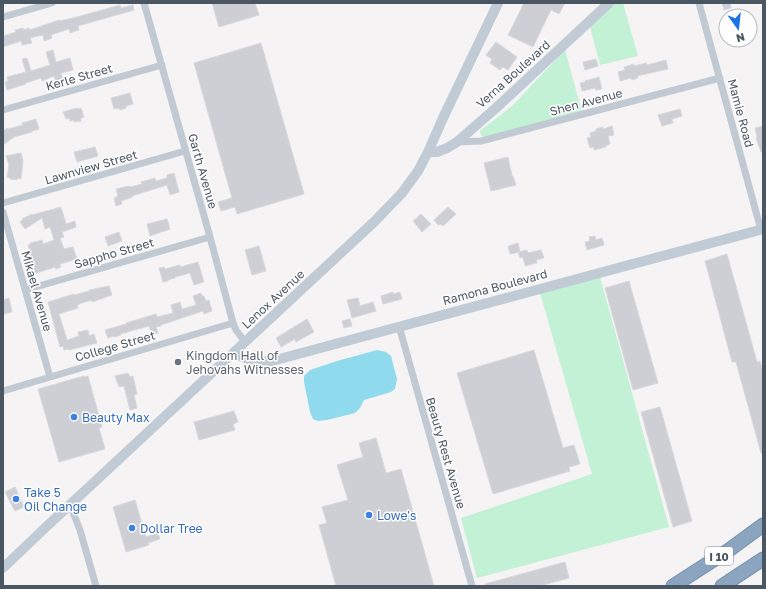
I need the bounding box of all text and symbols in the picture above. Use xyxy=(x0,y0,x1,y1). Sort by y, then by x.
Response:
north arrow xyxy=(718,8,758,48)
text: N xyxy=(735,31,746,46)
street label: Verna Boulevard xyxy=(473,37,553,111)
street label: Kerle Street xyxy=(44,60,114,94)
street label: Mamie Road xyxy=(725,77,757,149)
street label: Shen Avenue xyxy=(548,85,624,119)
street label: Garth Avenue xyxy=(185,132,221,210)
street label: Lawnview Street xyxy=(43,147,139,187)
street label: Sappho Street xyxy=(72,234,156,272)
street label: Mikael Avenue xyxy=(18,249,56,333)
street label: Lenox Avenue xyxy=(239,266,307,332)
street label: Ramona Boulevard xyxy=(441,266,549,308)
street label: College Street xyxy=(73,327,157,365)
place label: Kingdom Hall of Jehovahs Witnesses xyxy=(186,348,304,377)
marker: Kingdom Hall of Jehovahs Witnesses xyxy=(173,357,183,367)
street label: Beauty Rest Avenue xyxy=(423,396,469,511)
place label: Beauty Max xyxy=(82,410,150,425)
marker: Beauty Max xyxy=(69,412,79,422)
place label: Take 5 Oil Change xyxy=(24,485,87,514)
marker: Take 5 Oil Change xyxy=(11,494,21,504)
place label: Lowe's xyxy=(377,508,416,523)
marker: Lowe's xyxy=(364,510,374,520)
place label: Dollar Tree xyxy=(140,521,203,536)
marker: Dollar Tree xyxy=(127,523,137,533)
road number: I 10 xyxy=(705,547,733,565)

